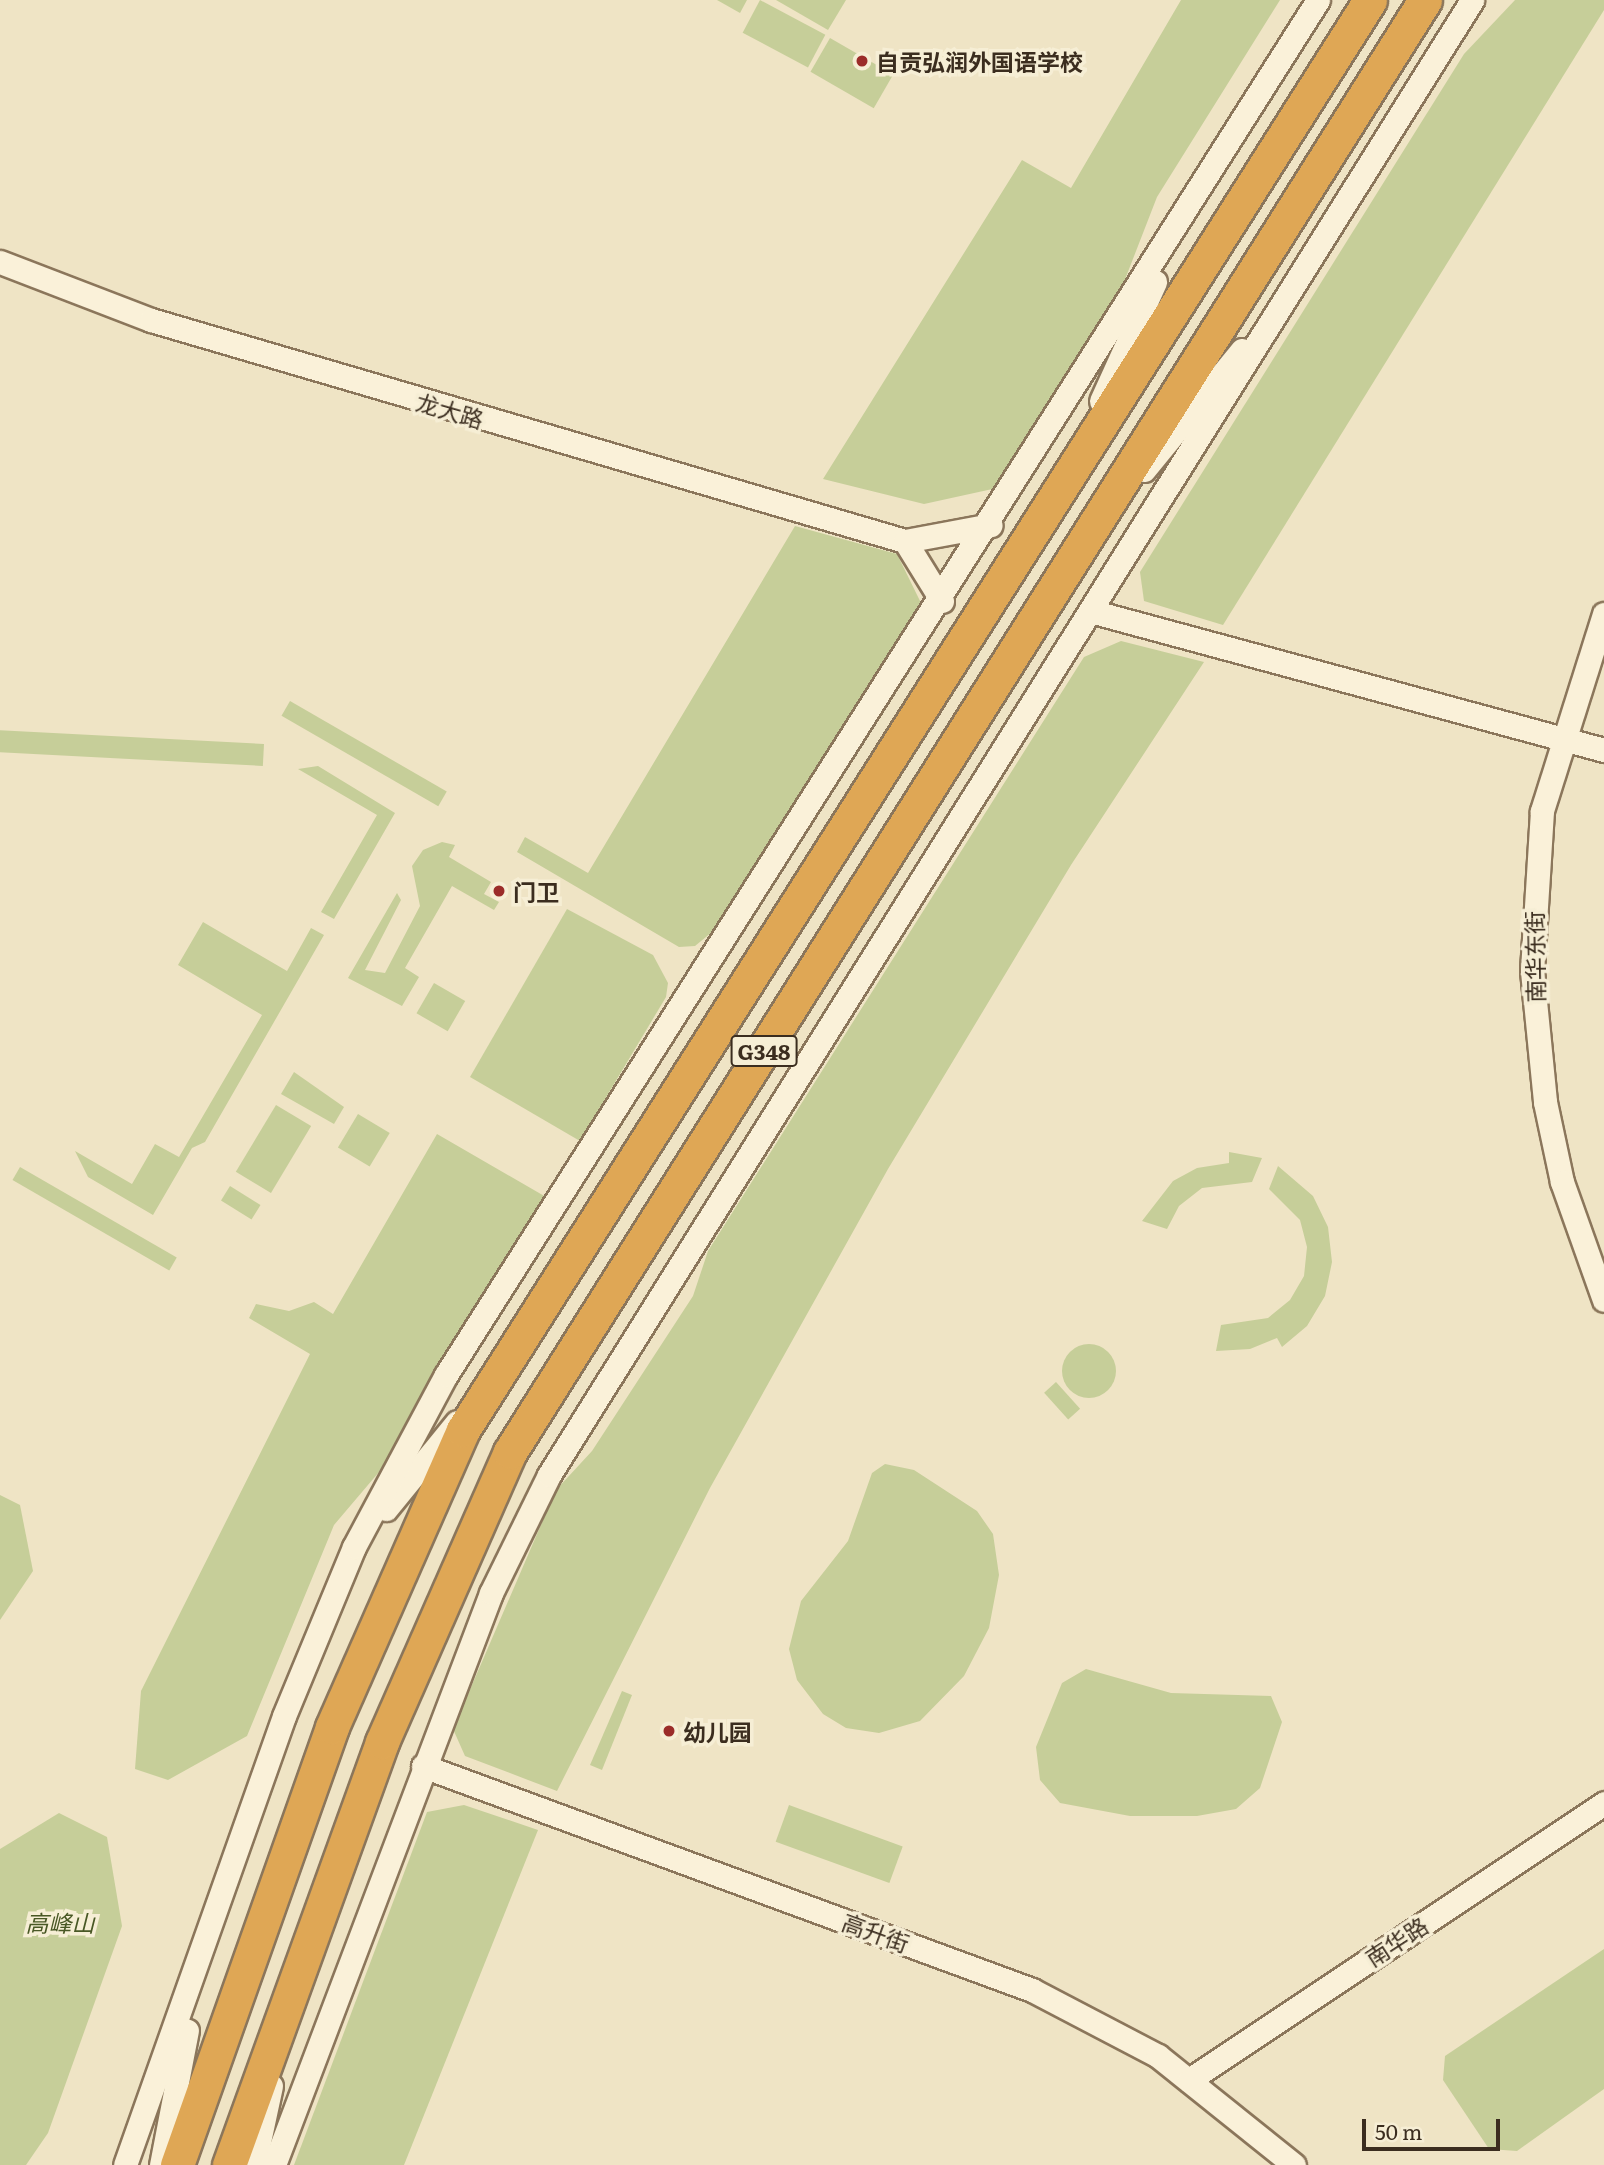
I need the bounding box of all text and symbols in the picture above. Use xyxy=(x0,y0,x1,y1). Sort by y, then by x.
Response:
place label: 自贡弘润外国语学校 xyxy=(876,47,1083,75)
marker: 自贡弘润外国语学校 xyxy=(854,53,870,69)
street label: 龙大路 xyxy=(413,387,487,433)
place label: 门卫 xyxy=(513,877,559,905)
marker: 门卫 xyxy=(491,883,507,899)
street label: 南华东街 xyxy=(1519,911,1549,1003)
road number: G348 xyxy=(729,1034,799,1068)
place label: 幼儿园 xyxy=(683,1717,752,1745)
marker: 幼儿园 xyxy=(661,1723,677,1739)
street label: 高升街 xyxy=(839,1907,913,1957)
park label: 高峰山 xyxy=(26,1908,94,1936)
street label: 南华路 xyxy=(1360,1911,1432,1971)
scale bar xyxy=(1366,2106,1504,2150)
text: 50 m xyxy=(1375,2115,1422,2146)

